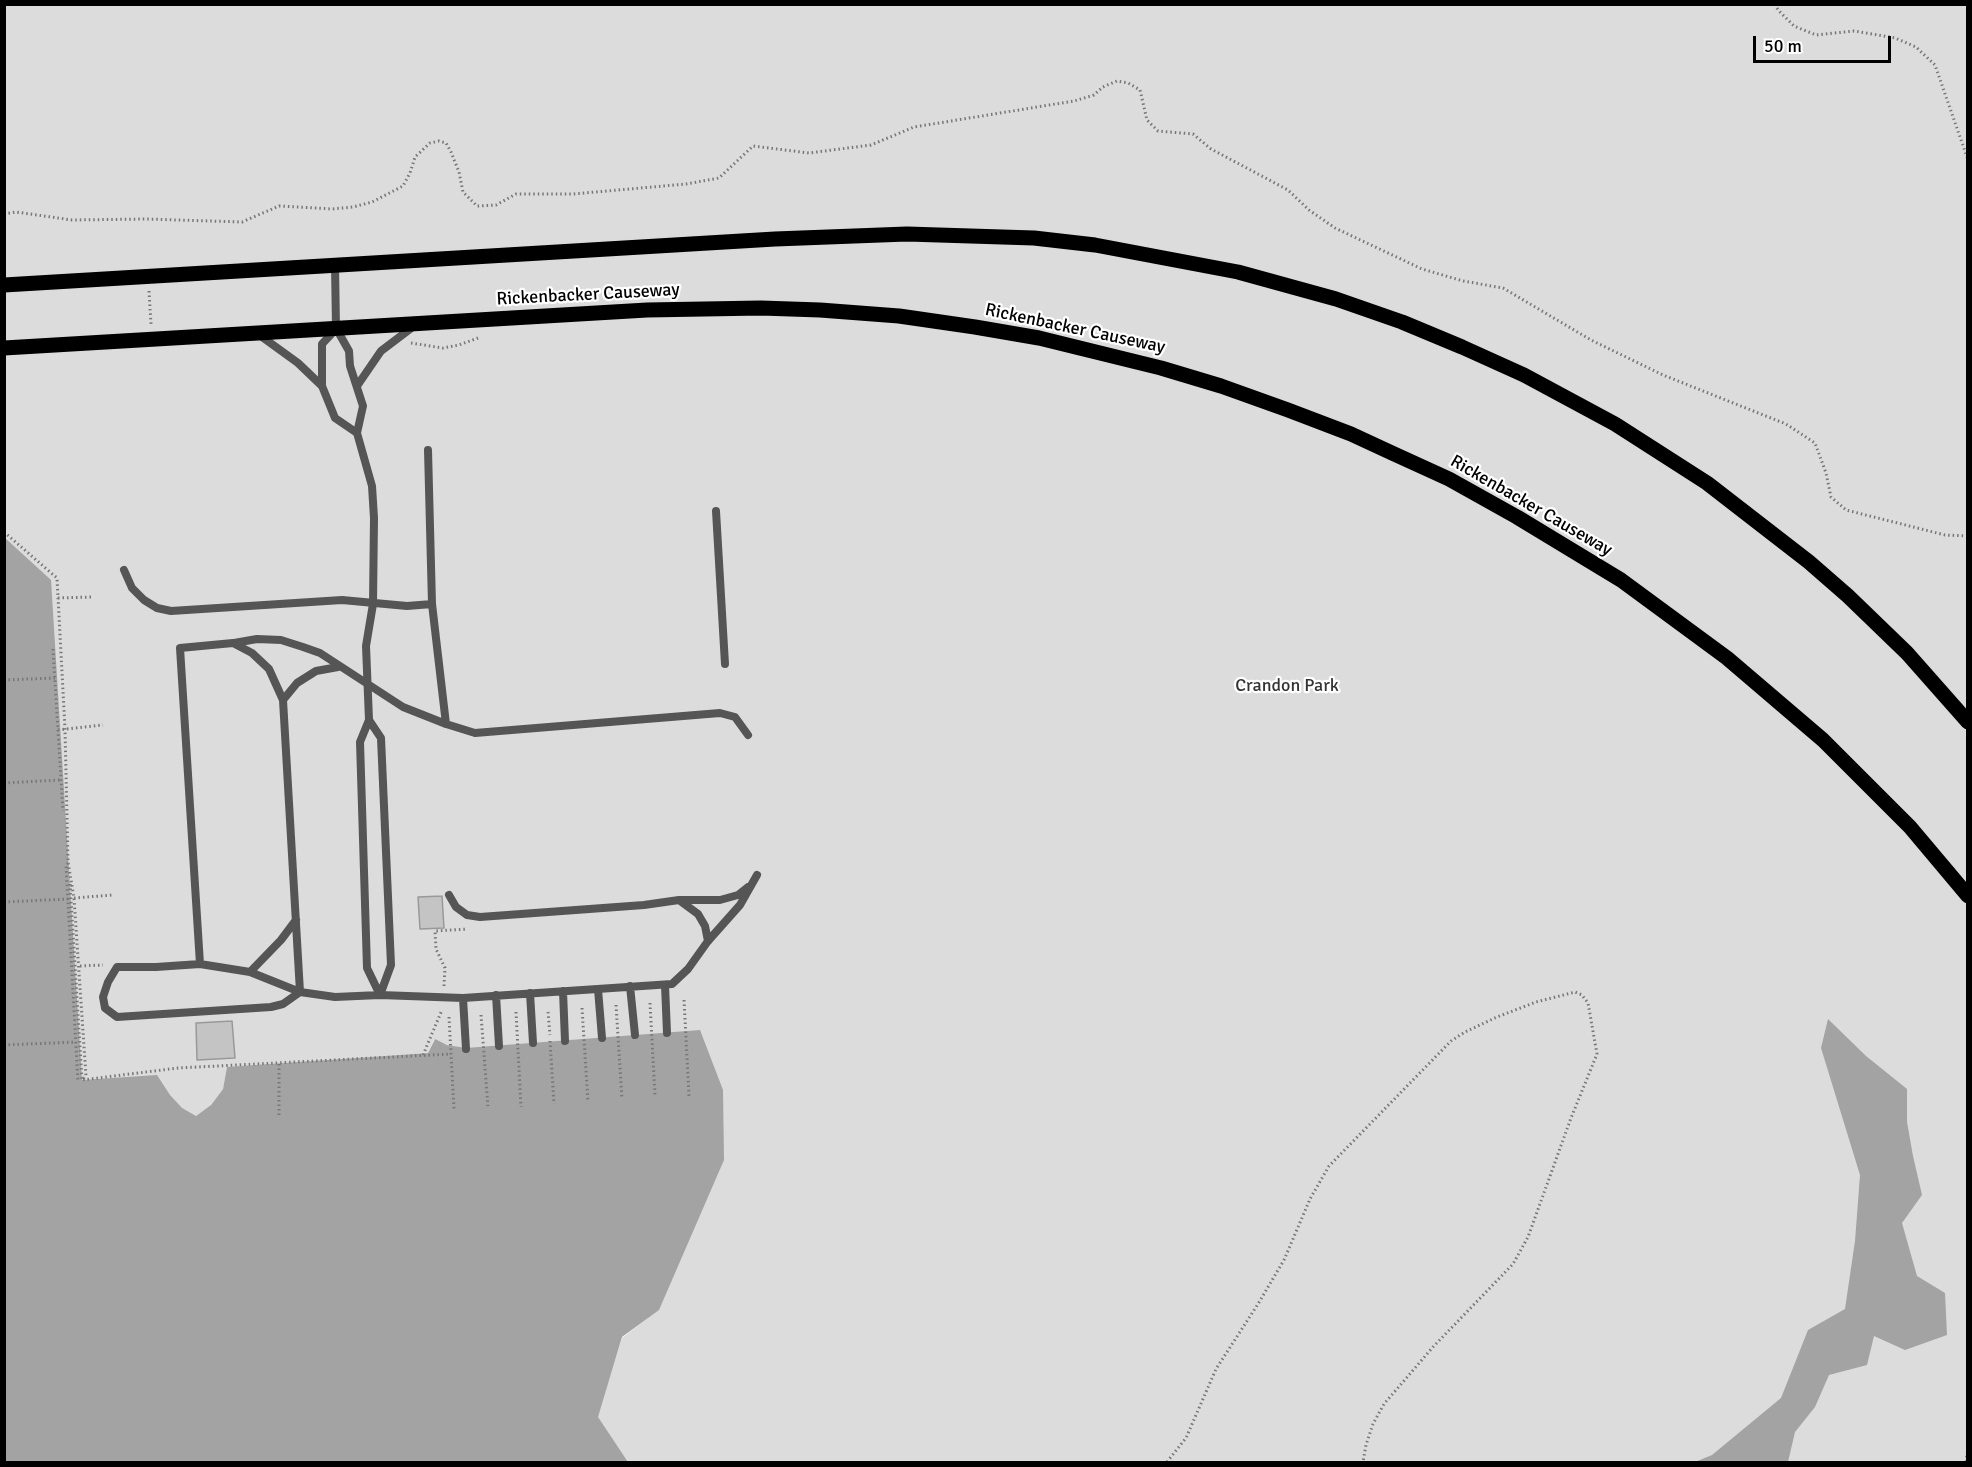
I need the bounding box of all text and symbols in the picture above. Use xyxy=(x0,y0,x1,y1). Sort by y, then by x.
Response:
scale bar xyxy=(1756,24,1894,62)
text: 50 m xyxy=(1764,35,1802,57)
street label: Rickenbacker Causeway xyxy=(496,279,680,311)
street label: Rickenbacker Causeway xyxy=(983,299,1167,359)
street label: Rickenbacker Causeway xyxy=(1446,451,1616,561)
park label: Crandon Park xyxy=(1235,675,1339,697)

